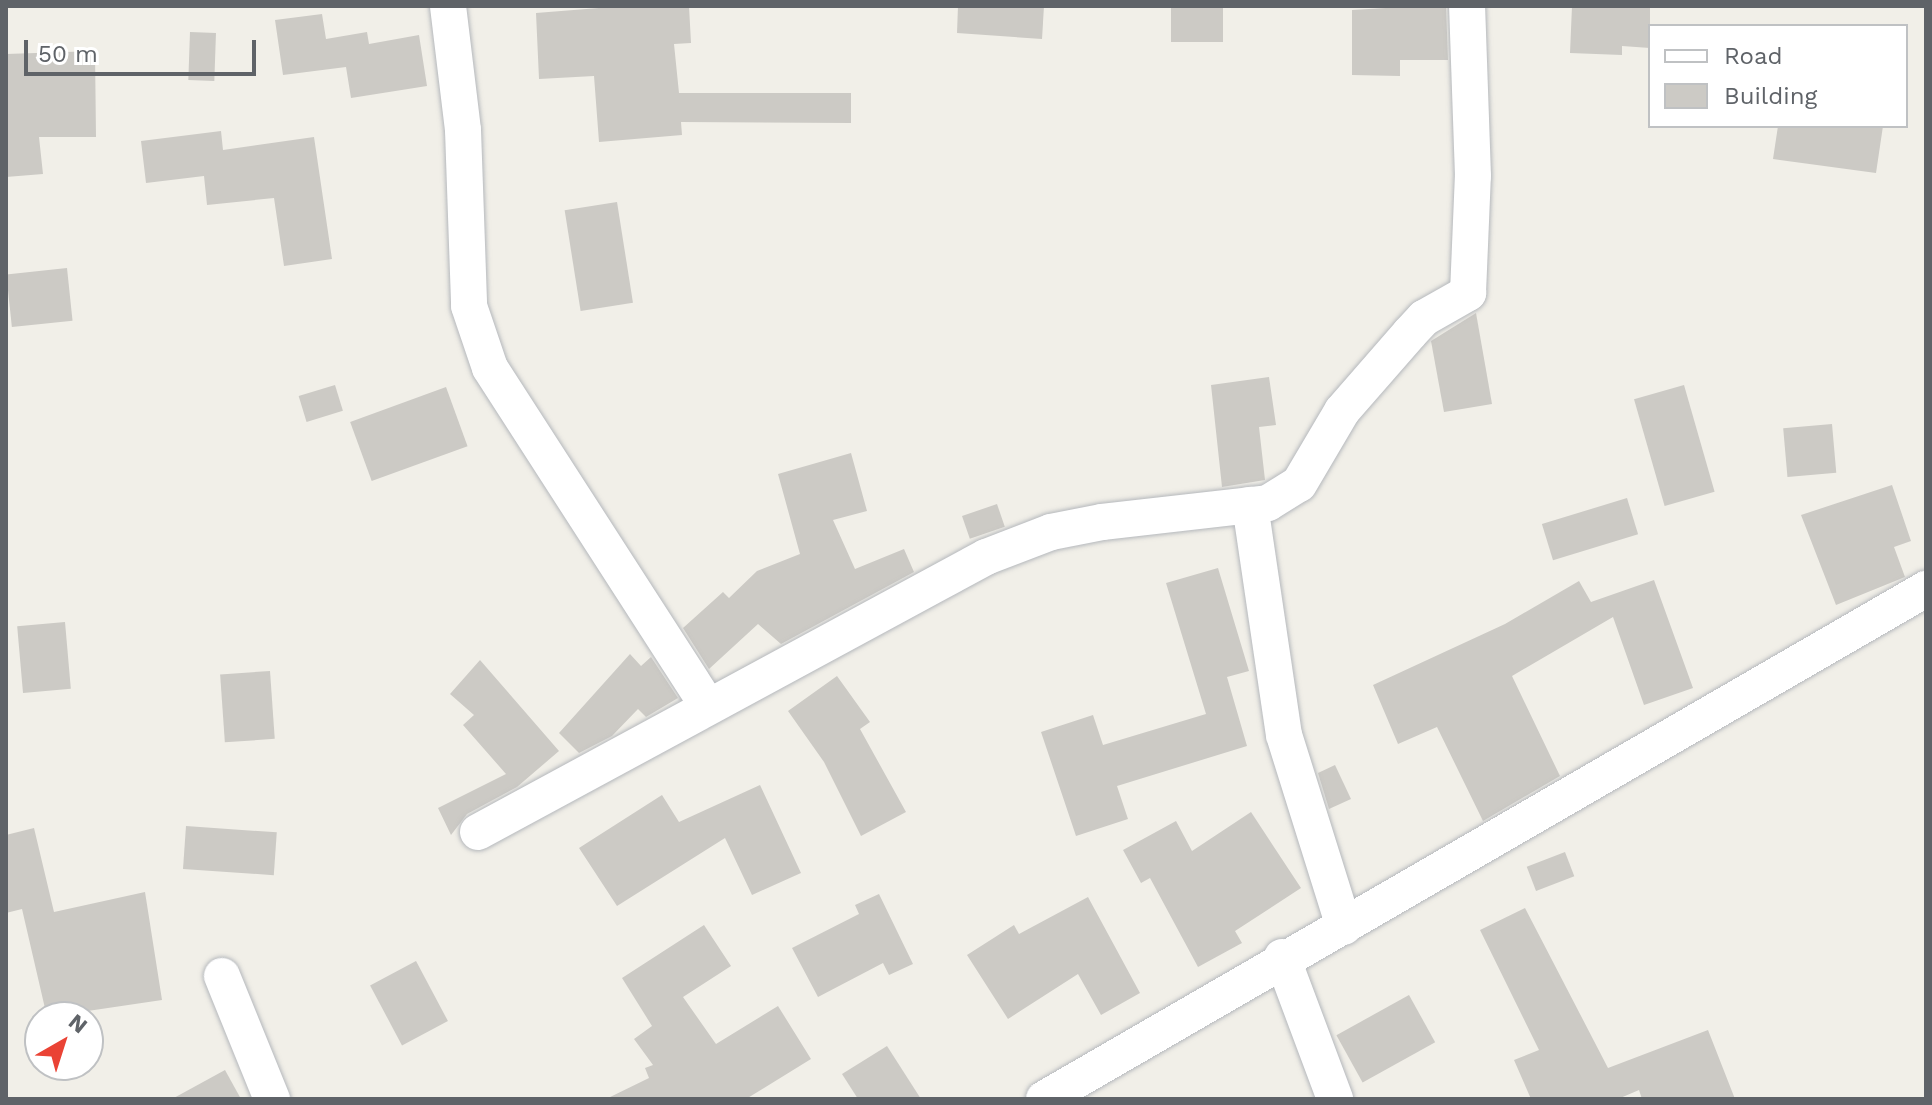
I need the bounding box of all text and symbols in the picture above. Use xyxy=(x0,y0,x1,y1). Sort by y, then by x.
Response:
scale bar xyxy=(28,24,260,74)
legend xyxy=(1648,24,1908,128)
text: 50 m xyxy=(38,40,98,68)
text: Road xyxy=(1724,42,1783,70)
text: Building xyxy=(1724,82,1817,110)
north arrow xyxy=(24,1001,104,1081)
text: N xyxy=(64,1009,92,1038)

